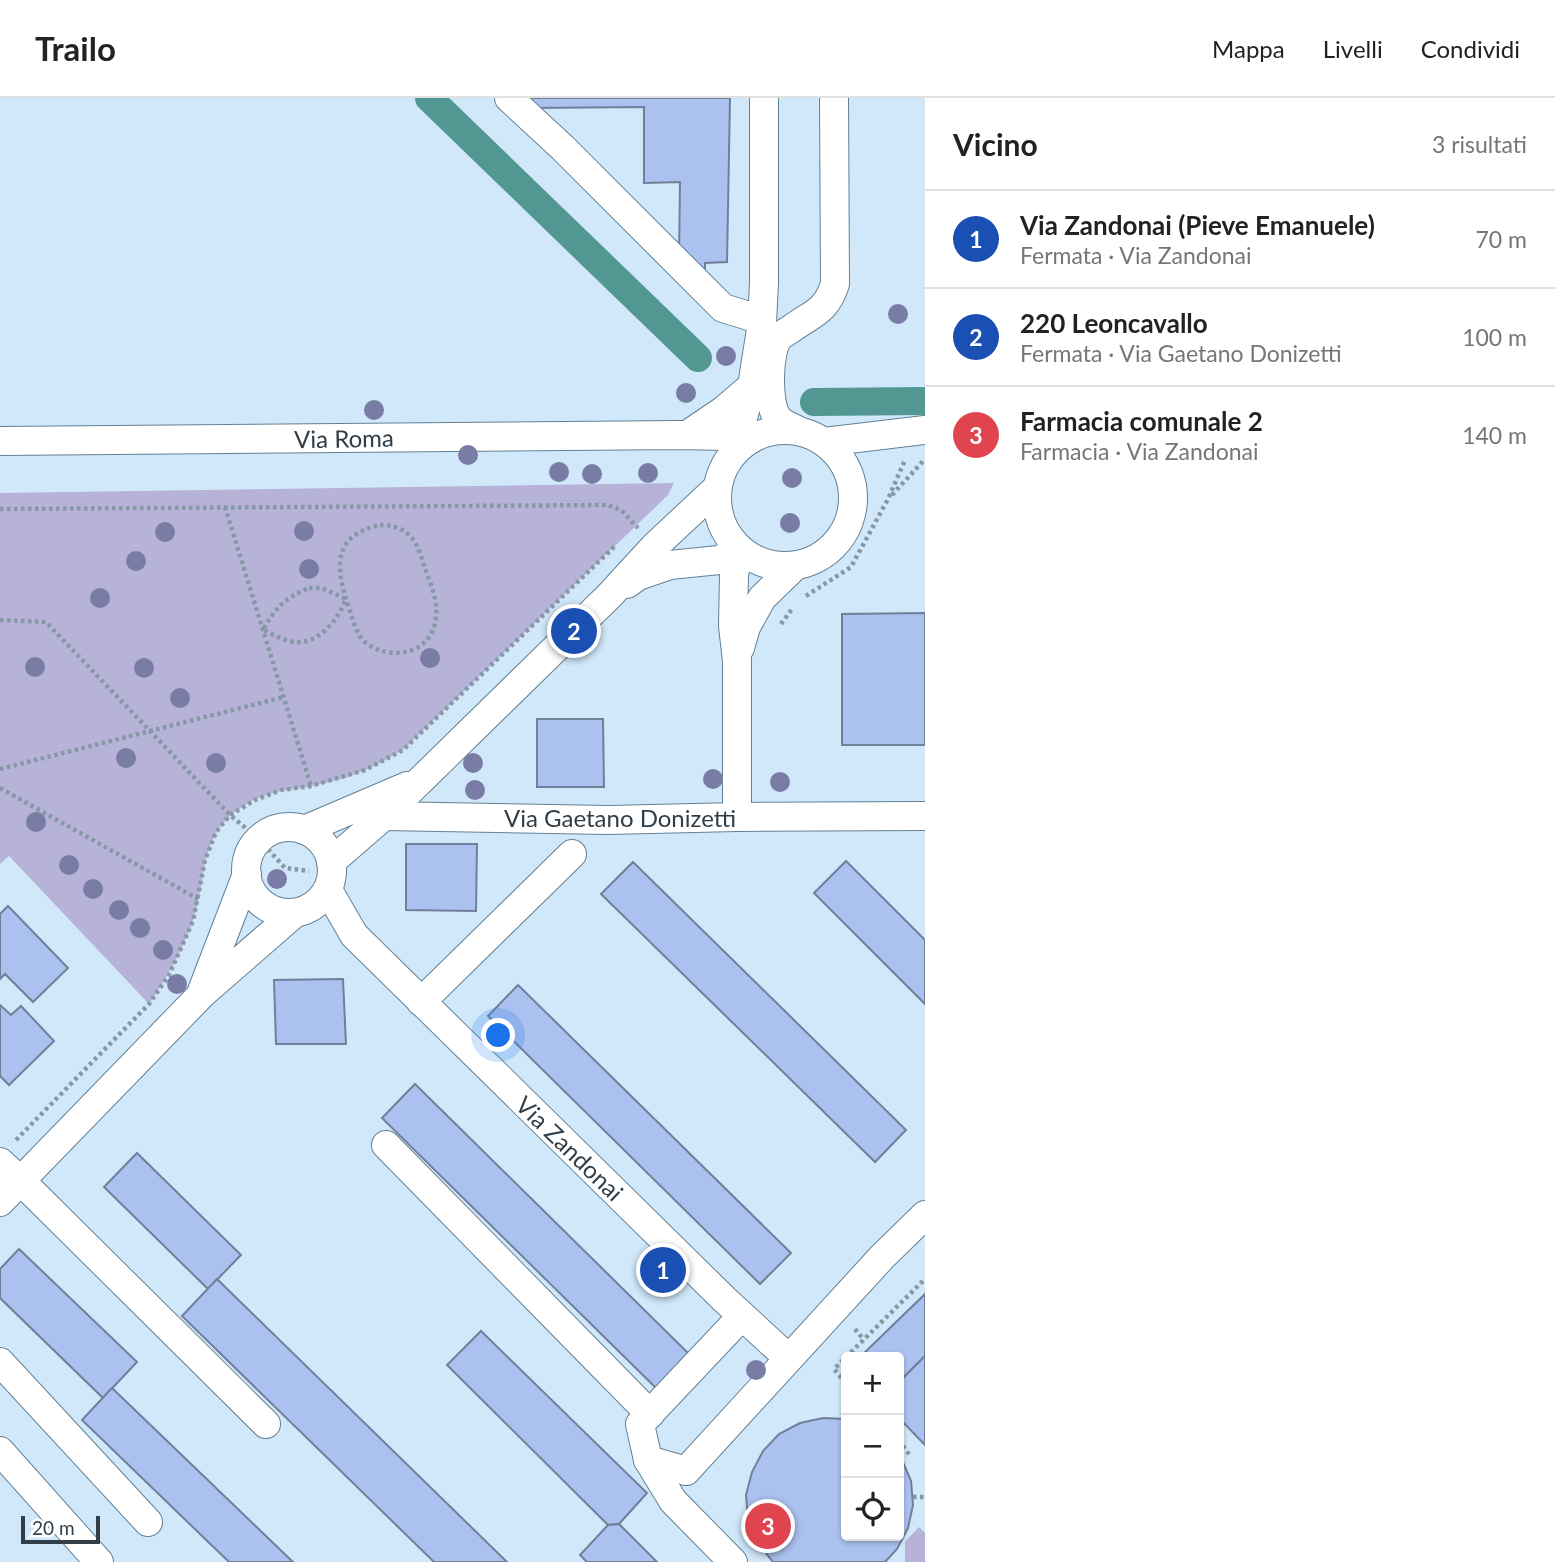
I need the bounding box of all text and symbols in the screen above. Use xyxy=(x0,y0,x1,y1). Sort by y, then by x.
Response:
text: Trailo xyxy=(35,28,116,68)
text: Mappa xyxy=(1212,34,1285,63)
text: Livelli xyxy=(1323,34,1383,63)
text: Condividi xyxy=(1421,34,1520,63)
text: Vicino xyxy=(953,126,1038,162)
text: 3 risultati xyxy=(1432,130,1527,158)
text: Via Zandonai (Pieve Emanuele) xyxy=(1020,209,1375,241)
text: 1 xyxy=(969,225,983,253)
text: 70 m xyxy=(1476,225,1527,253)
text: Fermata · Via Zandonai xyxy=(1020,241,1251,269)
text: 220 Leoncavallo xyxy=(1020,307,1208,339)
text: 2 xyxy=(969,323,983,351)
text: 100 m xyxy=(1462,323,1527,351)
text: Fermata · Via Gaetano Donizetti xyxy=(1020,339,1342,367)
text: Farmacia comunale 2 xyxy=(1020,405,1263,437)
text: 3 xyxy=(969,421,983,449)
text: 140 m xyxy=(1462,421,1527,449)
street label: Via Roma xyxy=(294,423,394,453)
text: Farmacia · Via Zandonai xyxy=(1020,437,1259,465)
pin: 2 xyxy=(551,605,597,657)
street label: Via Gaetano Donizetti xyxy=(504,803,736,832)
your location xyxy=(481,1018,515,1052)
street label: Via Zandonai xyxy=(510,1090,630,1206)
pin: 1 xyxy=(640,1244,686,1296)
map controls xyxy=(841,1352,904,1541)
button: + xyxy=(841,1352,904,1415)
button: − xyxy=(841,1415,904,1478)
button: locate xyxy=(841,1478,904,1541)
pin: 3 xyxy=(745,1500,791,1552)
scale bar xyxy=(21,1513,100,1545)
text: 20 m xyxy=(32,1516,75,1539)

